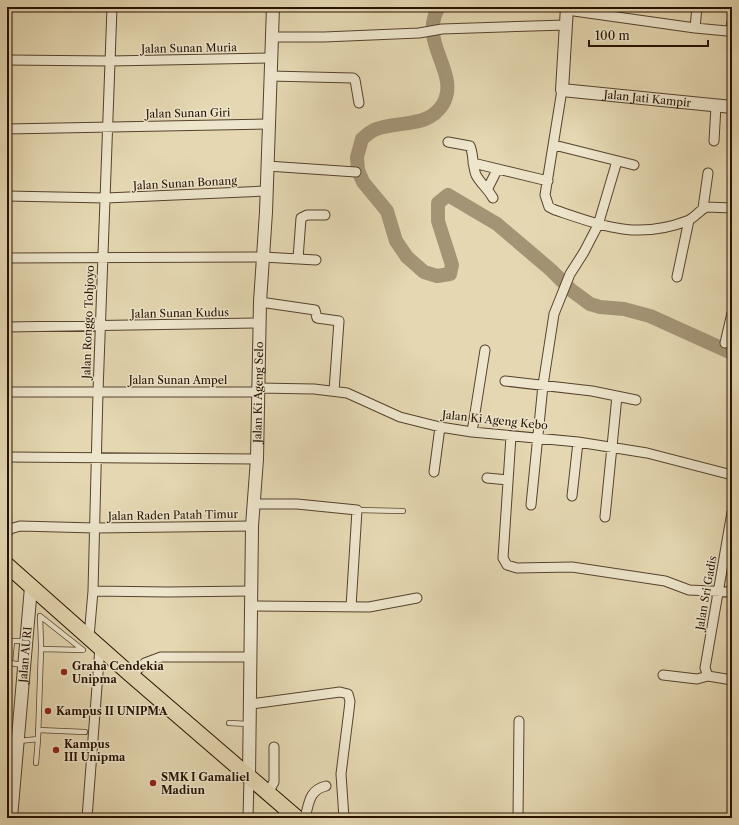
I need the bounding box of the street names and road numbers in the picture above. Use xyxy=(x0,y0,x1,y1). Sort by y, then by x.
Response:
street label: Jalan Sunan Muria xyxy=(139,40,237,56)
street label: Jalan Jati Kampir xyxy=(601,87,692,110)
street label: Jalan Sunan Giri xyxy=(144,105,231,121)
street label: Jalan Sunan Bonang xyxy=(131,173,238,193)
street label: Jalan Ronggo Tohjoyo xyxy=(79,265,97,381)
street label: Jalan Sunan Kudus xyxy=(129,305,229,321)
street label: Jalan Ki Ageng Selo xyxy=(250,341,266,445)
street label: Jalan Sunan Ampel xyxy=(127,373,228,387)
street label: Jalan Ki Ageng Kebo xyxy=(439,407,549,433)
street label: Jalan Raden Patah Timur xyxy=(106,507,239,523)
street label: Jalan Sri Gadis xyxy=(692,554,719,633)
street label: Jalan AURI xyxy=(16,626,35,685)

